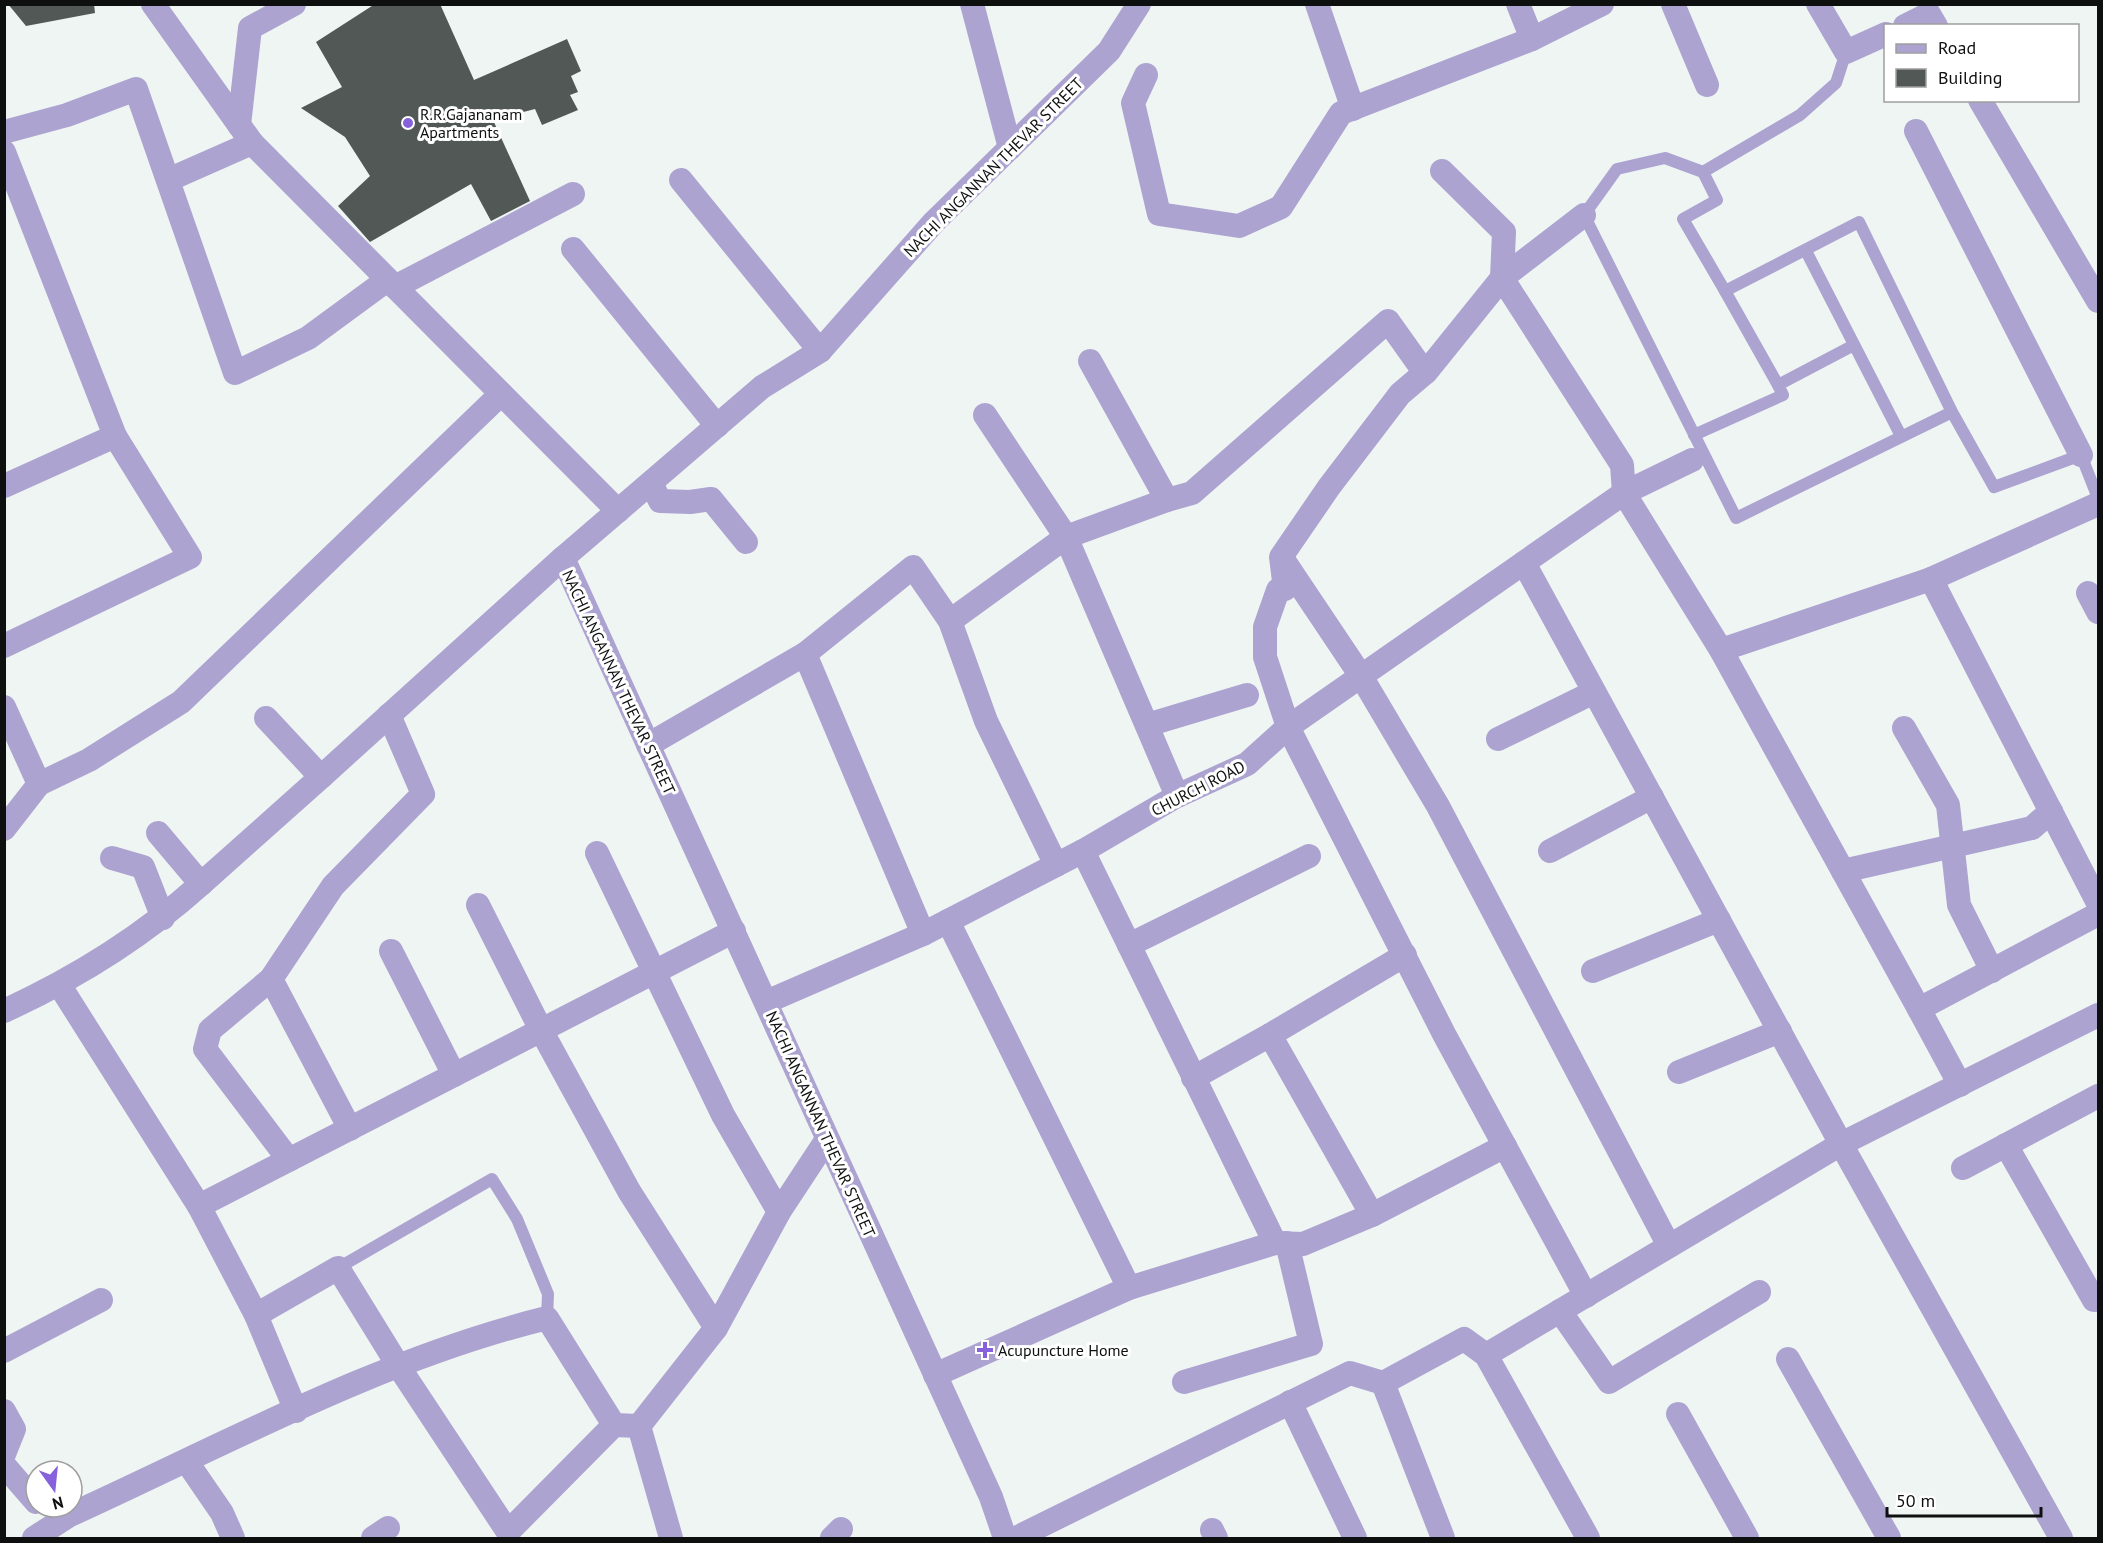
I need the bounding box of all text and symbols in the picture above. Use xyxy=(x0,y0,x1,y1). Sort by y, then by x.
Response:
legend xyxy=(1884,24,2079,102)
text: Road xyxy=(1938,36,1976,59)
text: Building xyxy=(1938,66,2002,89)
street label: NACHI ANGANNAN THEVAR STREET xyxy=(899,73,1087,261)
place label: R.R.Gajananam Apartments xyxy=(420,104,522,142)
marker: R.R.Gajananam Apartments xyxy=(401,116,415,130)
street label: NACHI ANGANNAN THEVAR STREET xyxy=(558,567,680,798)
street label: CHURCH ROAD xyxy=(1148,756,1248,820)
street label: NACHI ANGANNAN THEVAR STREET xyxy=(762,1008,880,1240)
place label: Acupuncture Home xyxy=(998,1340,1129,1360)
marker: Acupuncture Home xyxy=(976,1341,994,1359)
north arrow xyxy=(24,1459,84,1519)
scale bar xyxy=(1887,1480,2042,1518)
text: 50 m xyxy=(1896,1489,1935,1512)
text: N xyxy=(50,1492,66,1515)

